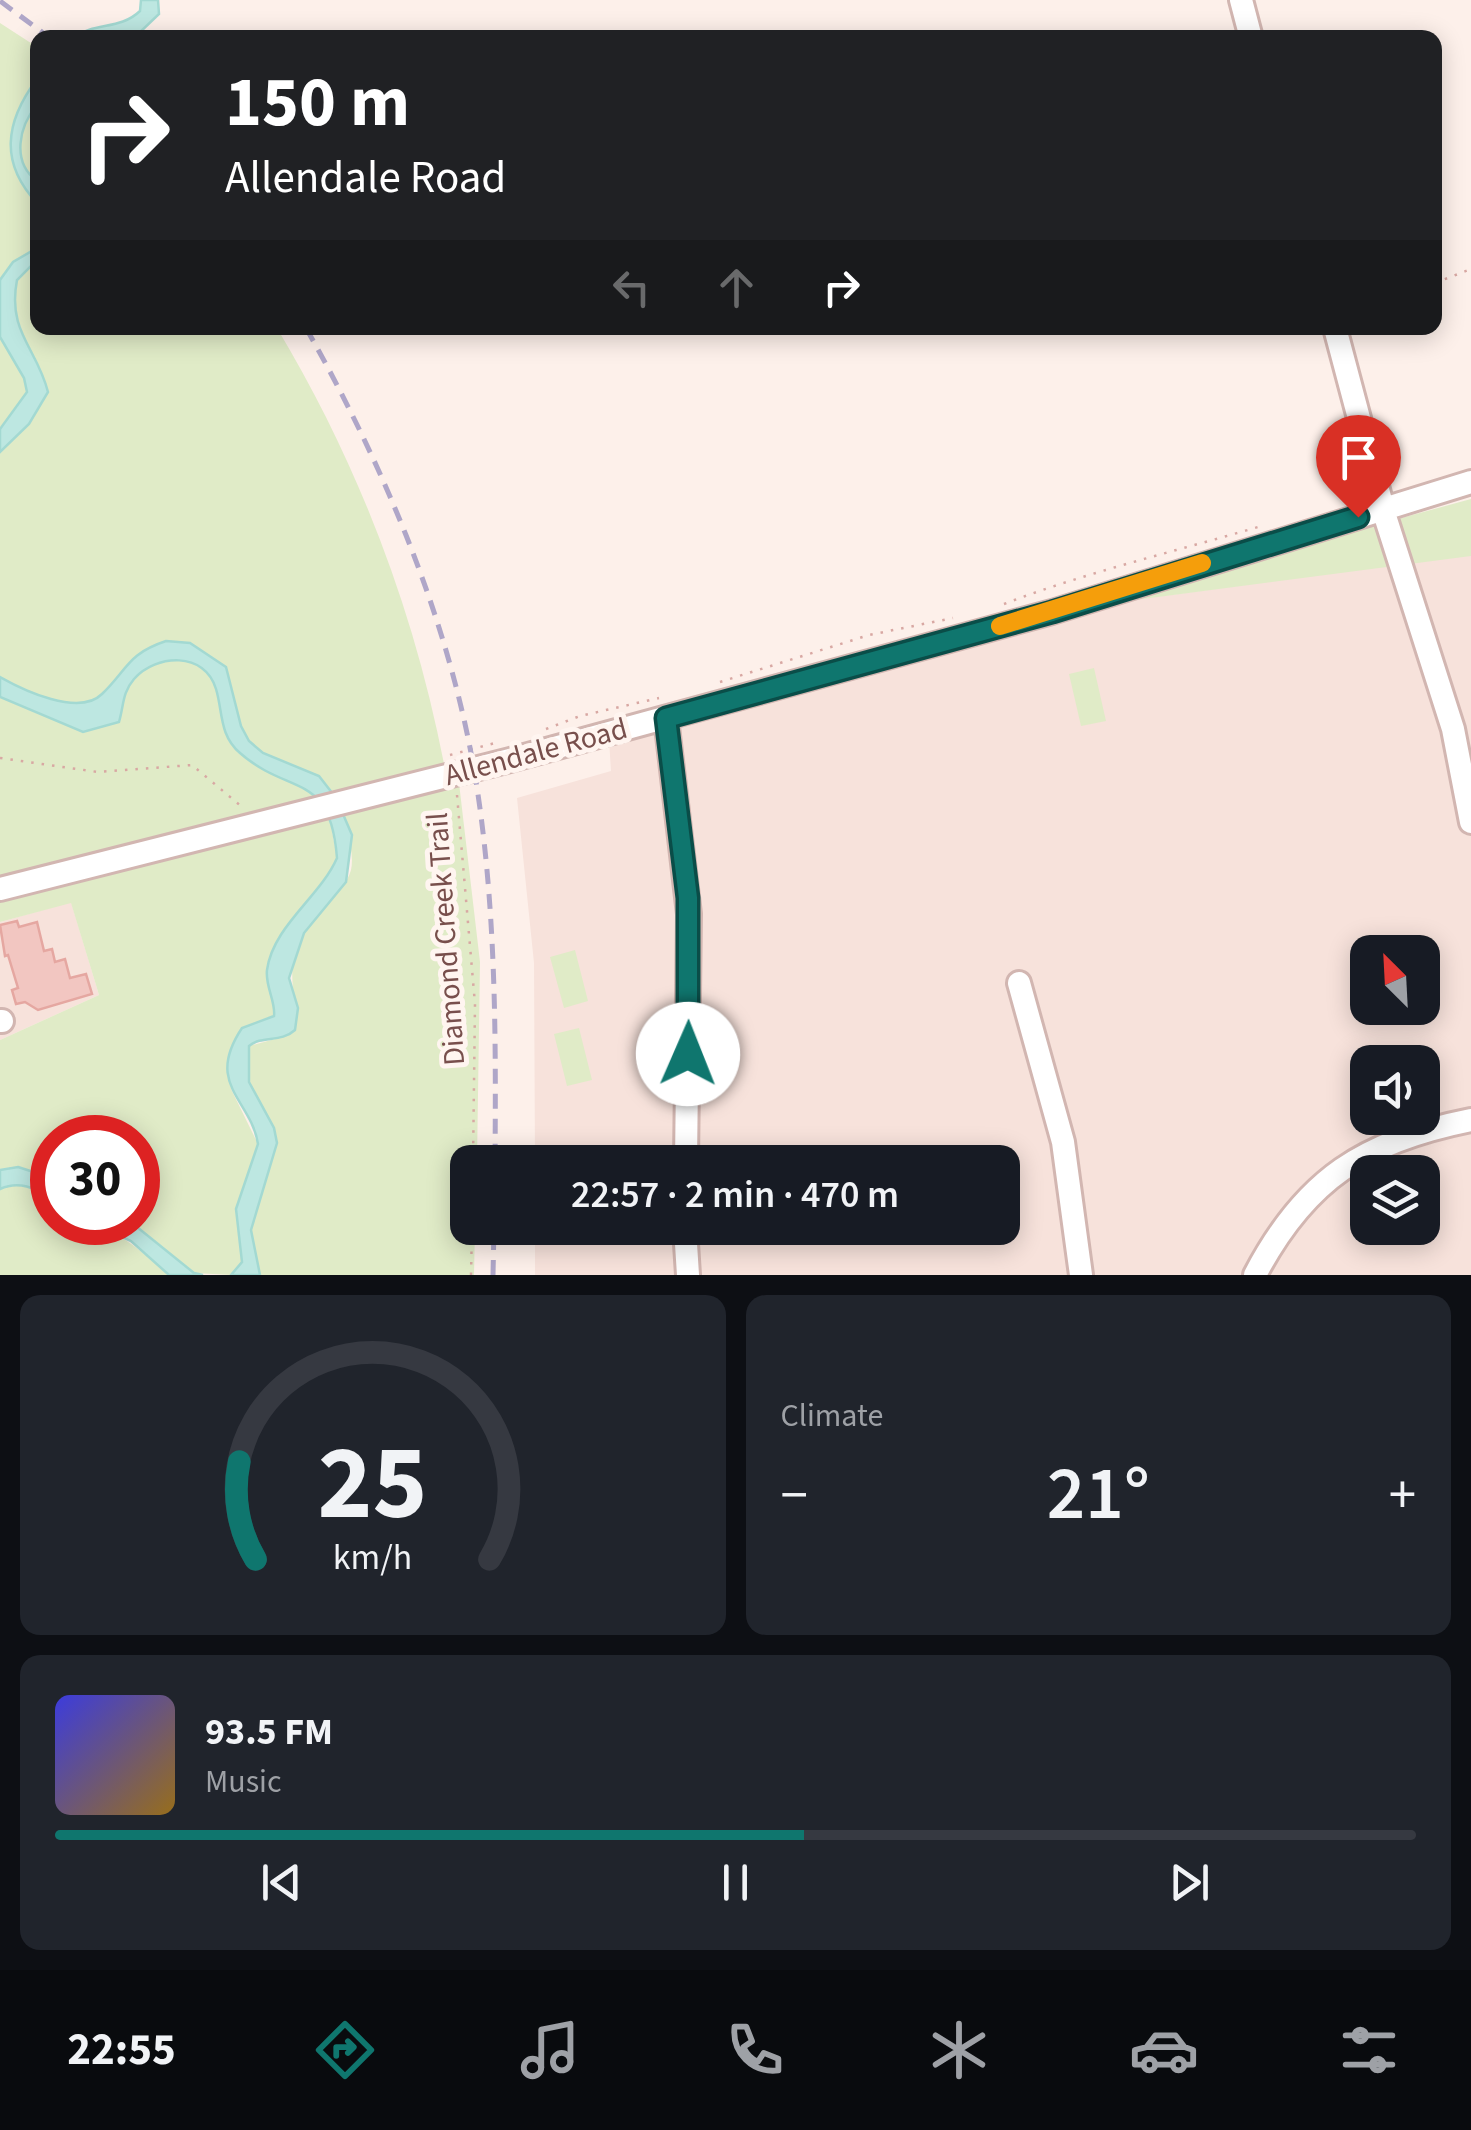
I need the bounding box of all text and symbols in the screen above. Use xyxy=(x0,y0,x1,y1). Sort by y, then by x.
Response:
text: 150 m xyxy=(225,53,410,153)
icon: right xyxy=(60,70,190,200)
text: Allendale Road xyxy=(225,146,506,210)
icon: left xyxy=(604,260,659,315)
icon: ahead xyxy=(709,260,764,315)
icon: right xyxy=(814,260,869,315)
pin xyxy=(1316,415,1401,518)
icon: arrive xyxy=(1331,430,1386,485)
street label: Allendale Road xyxy=(440,707,632,797)
street label: Diamond Creek Trail xyxy=(416,811,476,1067)
north arrow xyxy=(1350,935,1440,1025)
map controls xyxy=(1350,935,1440,1245)
position arrow xyxy=(636,1002,740,1106)
button: sound xyxy=(1350,1045,1440,1135)
speed limit sign: 30 xyxy=(30,1115,160,1245)
button: layers xyxy=(1350,1155,1440,1245)
text: 22:57 · 2 min · 470 m xyxy=(571,1168,899,1222)
text: Climate xyxy=(781,1393,883,1439)
text: 25 xyxy=(318,1411,428,1559)
text: 21° xyxy=(1047,1441,1150,1548)
text: − xyxy=(781,1457,808,1535)
text: + xyxy=(1389,1457,1416,1535)
text: km/h xyxy=(333,1532,412,1583)
text: 93.5 FM xyxy=(205,1705,333,1759)
text: Music xyxy=(205,1759,282,1805)
icon: previous xyxy=(254,1855,309,1910)
icon: pause xyxy=(708,1855,763,1910)
icon: next xyxy=(1162,1855,1217,1910)
icon: directions xyxy=(310,2015,380,2085)
icon: music xyxy=(515,2015,585,2085)
icon: phone xyxy=(720,2015,790,2085)
icon: climate xyxy=(924,2015,994,2085)
icon: car xyxy=(1129,2015,1199,2085)
icon: filters xyxy=(1334,2015,1404,2085)
text: 22:55 xyxy=(67,2018,176,2082)

